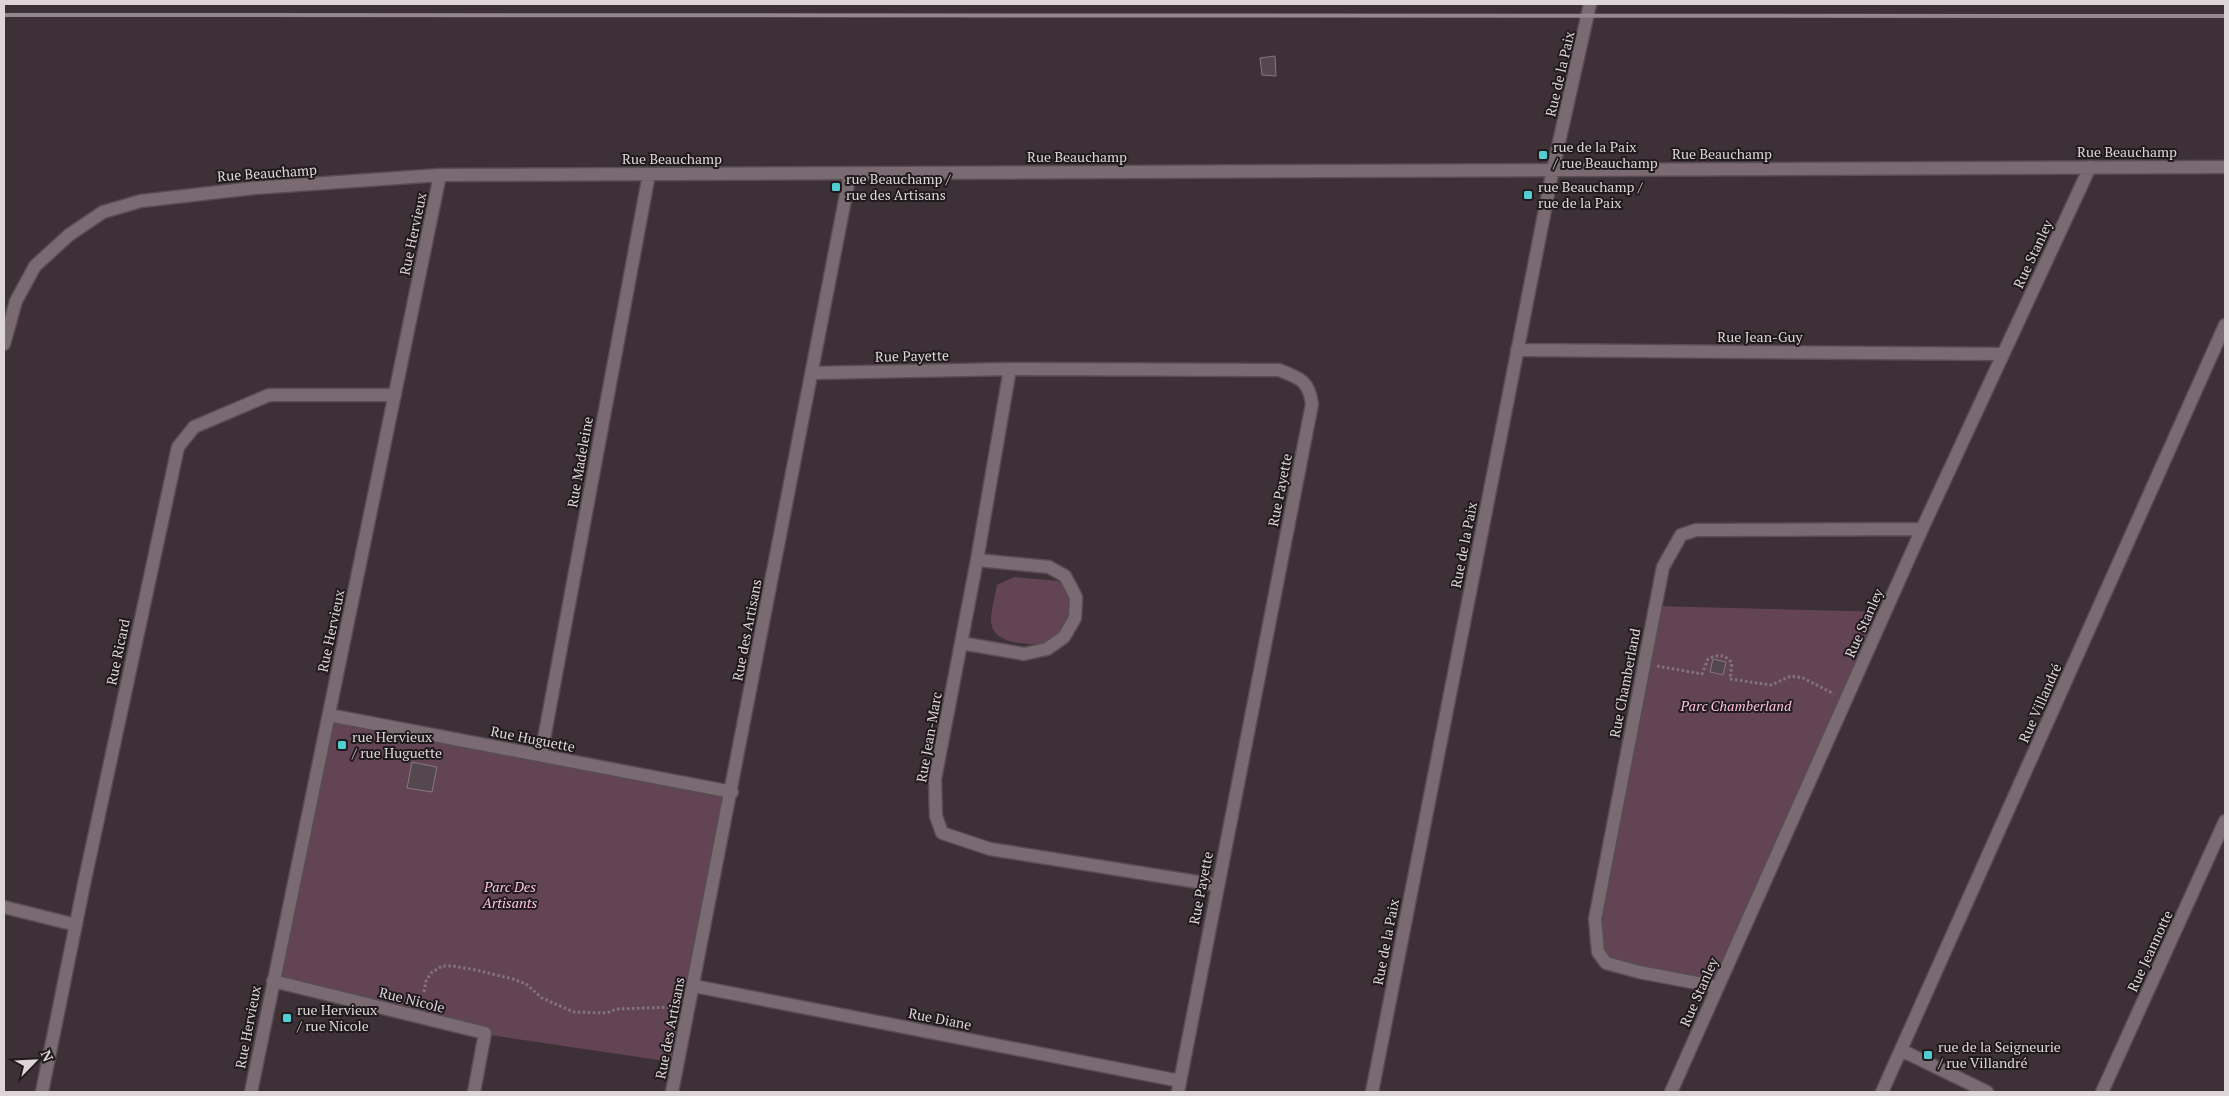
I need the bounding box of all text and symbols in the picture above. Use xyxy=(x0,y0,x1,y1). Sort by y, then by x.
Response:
street label: Rue de la Paix xyxy=(1540,29,1579,119)
place label: rue de la Paix / rue Beauchamp xyxy=(1552,137,1658,172)
street label: Rue Beauchamp xyxy=(2077,142,2177,161)
street label: Rue Beauchamp xyxy=(1672,144,1772,163)
street label: Rue Beauchamp xyxy=(1027,147,1127,166)
street label: Rue Beauchamp xyxy=(622,149,722,168)
marker: rue de la Paix / rue Beauchamp xyxy=(1537,149,1549,161)
street label: Rue Beauchamp xyxy=(216,160,318,185)
place label: rue Beauchamp / rue des Artisans xyxy=(846,169,952,204)
place label: rue Beauchamp / rue de la Paix xyxy=(1538,177,1644,212)
marker: rue Beauchamp / rue des Artisans xyxy=(830,181,842,193)
marker: rue Beauchamp / rue de la Paix xyxy=(1522,189,1534,201)
street label: Rue Hervieux xyxy=(394,190,431,277)
street label: Rue Stanley xyxy=(2008,216,2057,291)
street label: Rue Jean-Guy xyxy=(1717,327,1804,346)
street label: Rue Payette xyxy=(875,345,949,366)
street label: Rue Madeleine xyxy=(562,415,597,509)
street label: Rue Payette xyxy=(1263,452,1296,528)
street label: Rue de la Paix xyxy=(1446,500,1481,590)
street label: Rue des Artisans xyxy=(727,577,766,682)
street label: Rue Stanley xyxy=(1840,584,1888,660)
street label: Rue Hervieux xyxy=(312,587,349,674)
street label: Rue Ricard xyxy=(101,617,134,687)
street label: Rue Chamberland xyxy=(1605,626,1644,739)
street label: Rue Villandré xyxy=(2014,660,2065,745)
street label: Rue Jean-Marc xyxy=(911,690,946,784)
park label: Parc Chamberland xyxy=(1680,696,1792,715)
street label: Rue Huguette xyxy=(489,721,577,756)
place label: rue Hervieux / rue Huguette xyxy=(351,727,442,762)
marker: rue Hervieux / rue Huguette xyxy=(336,739,348,751)
street label: Rue Payette xyxy=(1184,850,1217,926)
park label: Parc Des Artisants xyxy=(482,877,538,912)
street label: Rue de la Paix xyxy=(1368,897,1403,987)
street label: Rue Jeannotte xyxy=(2122,907,2177,995)
street label: Rue Stanley xyxy=(1675,953,1723,1029)
street label: Rue des Artisans xyxy=(650,975,689,1080)
street label: Rue Nicole xyxy=(377,982,447,1017)
street label: Rue Hervieux xyxy=(230,983,265,1070)
place label: rue Hervieux / rue Nicole xyxy=(296,1000,378,1035)
street label: Rue Diane xyxy=(907,1003,973,1034)
marker: rue Hervieux / rue Nicole xyxy=(281,1012,293,1024)
north arrow xyxy=(10,1036,60,1086)
place label: rue de la Seigneurie / rue Villandré xyxy=(1937,1037,2061,1072)
text: N xyxy=(36,1047,58,1065)
marker: rue de la Seigneurie / rue Villandré xyxy=(1922,1049,1934,1061)

